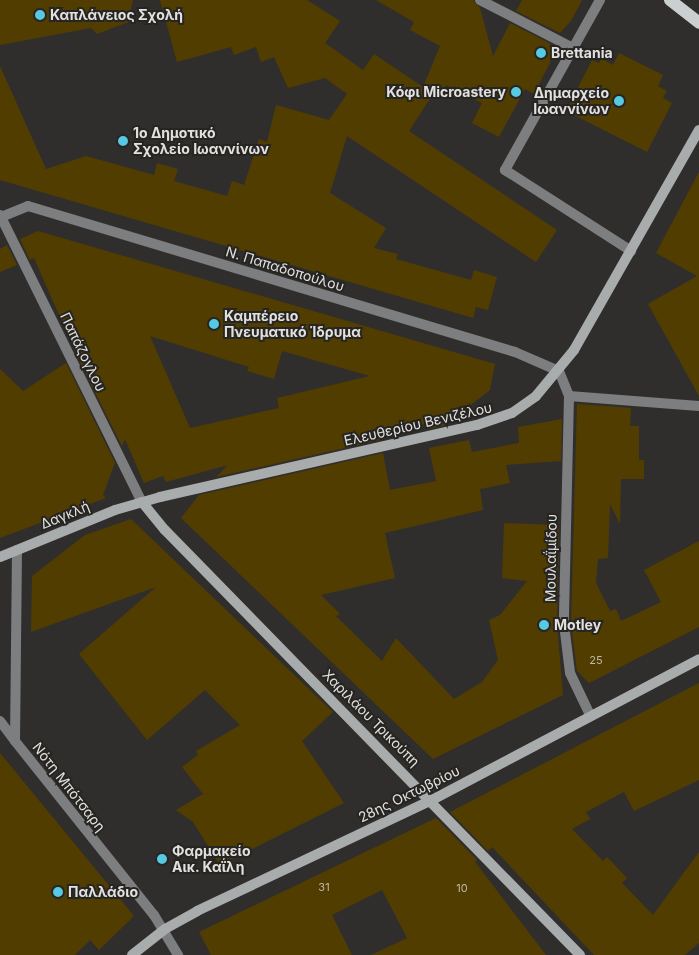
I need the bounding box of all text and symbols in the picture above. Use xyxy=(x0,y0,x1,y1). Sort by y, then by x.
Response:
place label: Καπλάνειος Σχολή xyxy=(50,7,183,23)
marker: Καπλάνειος Σχολή xyxy=(34,9,46,21)
place label: Brettania xyxy=(551,45,613,61)
marker: Brettania xyxy=(535,47,547,59)
place label: Κόφι Microastery xyxy=(386,84,506,100)
place label: Δημαρχείο Ιωαννίνων xyxy=(533,85,609,118)
marker: Κόφι Microastery xyxy=(510,86,522,98)
marker: Δημαρχείο Ιωαννίνων xyxy=(613,95,625,107)
place label: 1ο Δημοτικό Σχολείο Ιωαννίνων xyxy=(133,125,269,158)
marker: 1ο Δημοτικό Σχολείο Ιωαννίνων xyxy=(117,135,129,147)
street label: Ν. Παπαδοπούλου xyxy=(224,243,346,295)
place label: Καμπέρειο Πνευματικό Ίδρυμα xyxy=(224,308,361,341)
street label: Παπάζογλου xyxy=(57,310,109,394)
marker: Καμπέρειο Πνευματικό Ίδρυμα xyxy=(208,318,220,330)
street label: Ελευθερίου Βενιζέλου xyxy=(342,399,494,449)
street label: Δαγκλή xyxy=(38,498,92,532)
street label: Μουλαΐμίδου xyxy=(542,514,560,602)
place label: Motley xyxy=(554,617,601,633)
marker: Motley xyxy=(538,619,550,631)
house number: 25 xyxy=(589,653,603,667)
street label: Χαριλάου Τρικούπη xyxy=(319,666,423,770)
street label: Νότη Μπότσαρη xyxy=(29,739,109,835)
street label: 28ης Οκτωβρίου xyxy=(356,762,462,826)
place label: Φαρμακείο Αικ. Καΐλη xyxy=(172,843,250,876)
marker: Φαρμακείο Αικ. Καΐλη xyxy=(156,853,168,865)
house number: 31 xyxy=(318,880,330,894)
house number: 10 xyxy=(456,881,468,895)
place label: Παλλάδιο xyxy=(68,884,138,900)
marker: Παλλάδιο xyxy=(52,886,64,898)

